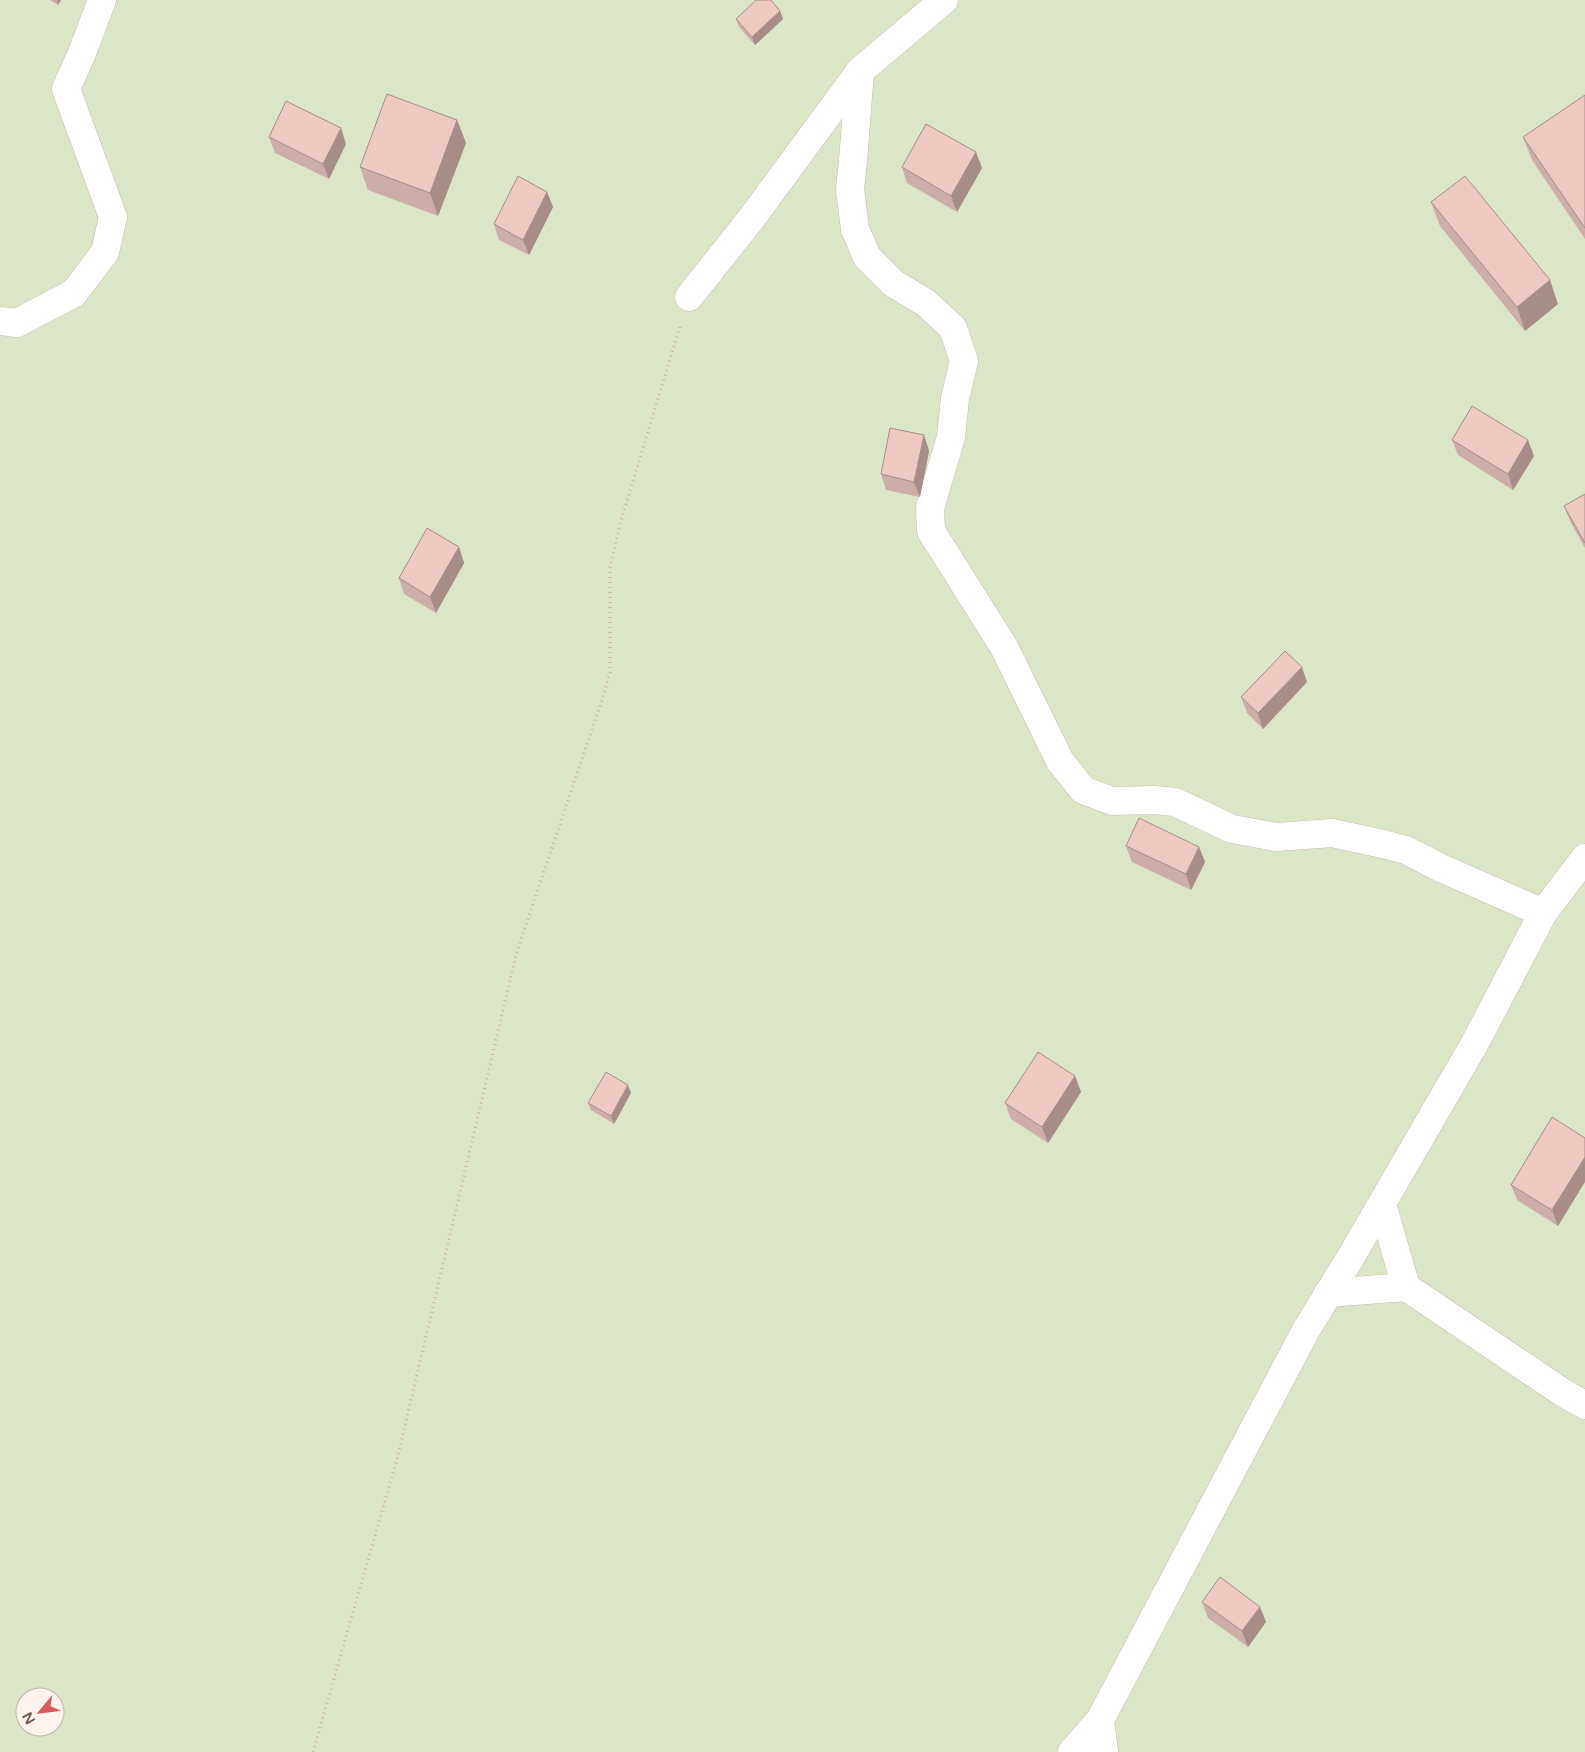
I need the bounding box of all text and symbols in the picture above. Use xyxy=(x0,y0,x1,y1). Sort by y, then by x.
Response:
north arrow xyxy=(15,1687,65,1737)
text: N xyxy=(19,1709,39,1727)

